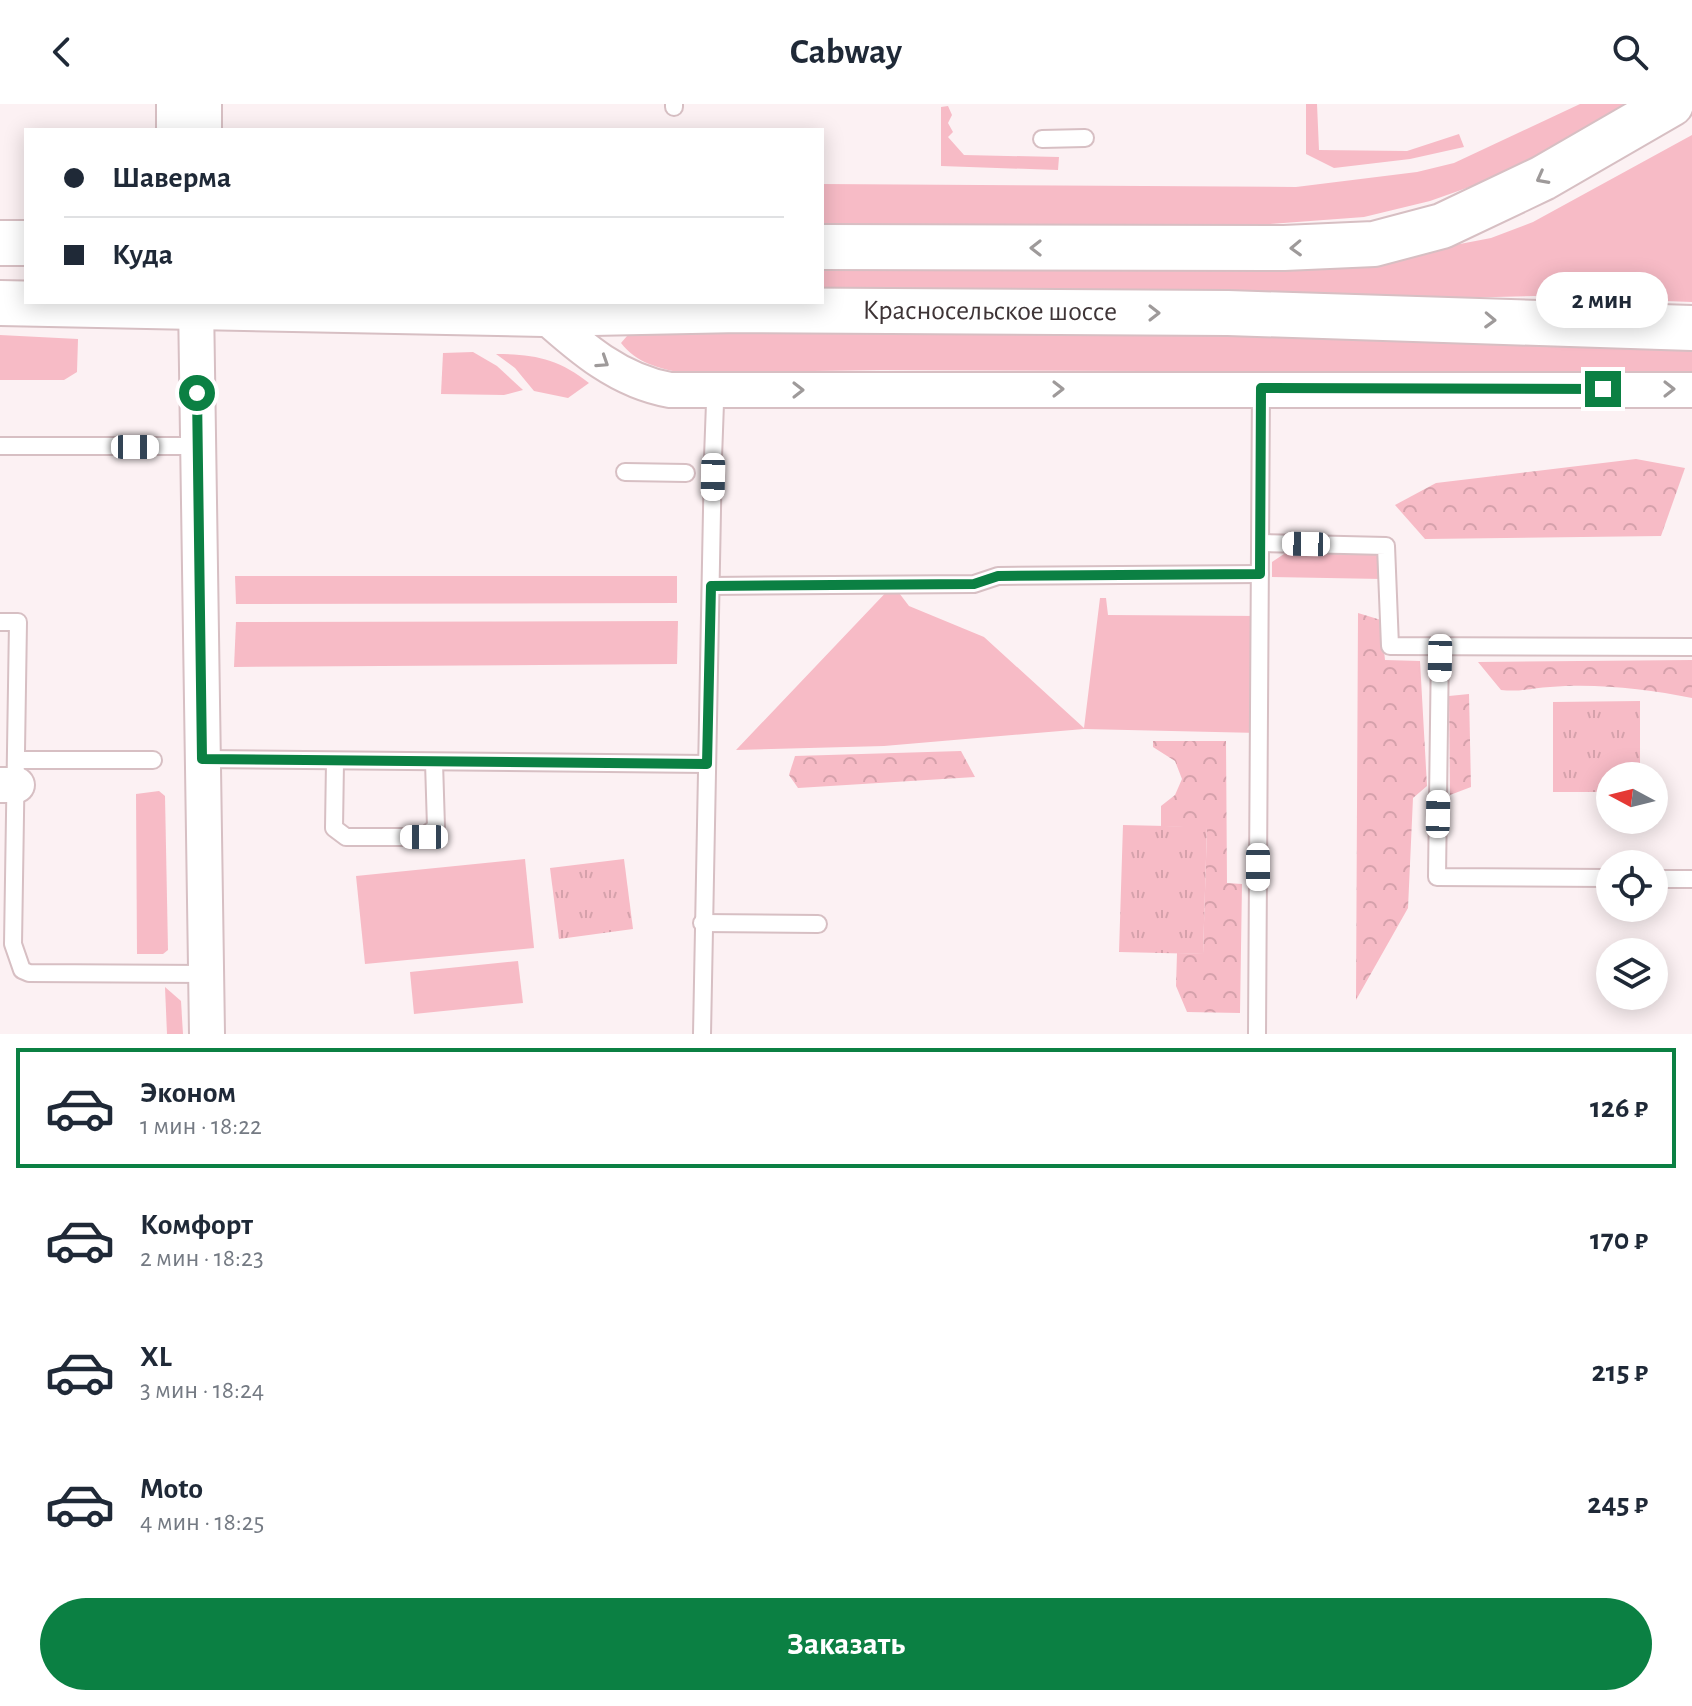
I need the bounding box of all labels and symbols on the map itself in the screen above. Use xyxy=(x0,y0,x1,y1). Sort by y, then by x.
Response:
one-way arrow xyxy=(1536,168,1551,183)
one-way arrow xyxy=(1029,239,1042,256)
one-way arrow xyxy=(1289,239,1302,256)
callout: 2 мин xyxy=(1537,273,1669,329)
street label: Красносельское шоссе xyxy=(862,297,1117,326)
one-way arrow xyxy=(1148,304,1161,322)
one-way arrow xyxy=(1484,312,1497,329)
one-way arrow xyxy=(595,353,609,368)
route end xyxy=(1585,371,1621,407)
route start xyxy=(179,375,215,411)
one-way arrow xyxy=(1052,380,1065,398)
one-way arrow xyxy=(1663,380,1676,398)
one-way arrow xyxy=(792,381,805,399)
car xyxy=(111,435,159,459)
car xyxy=(701,453,725,501)
car xyxy=(1282,532,1330,556)
car xyxy=(1428,634,1452,682)
north arrow xyxy=(1596,762,1668,834)
car xyxy=(1426,790,1450,838)
car xyxy=(400,825,448,849)
car xyxy=(1246,843,1270,891)

